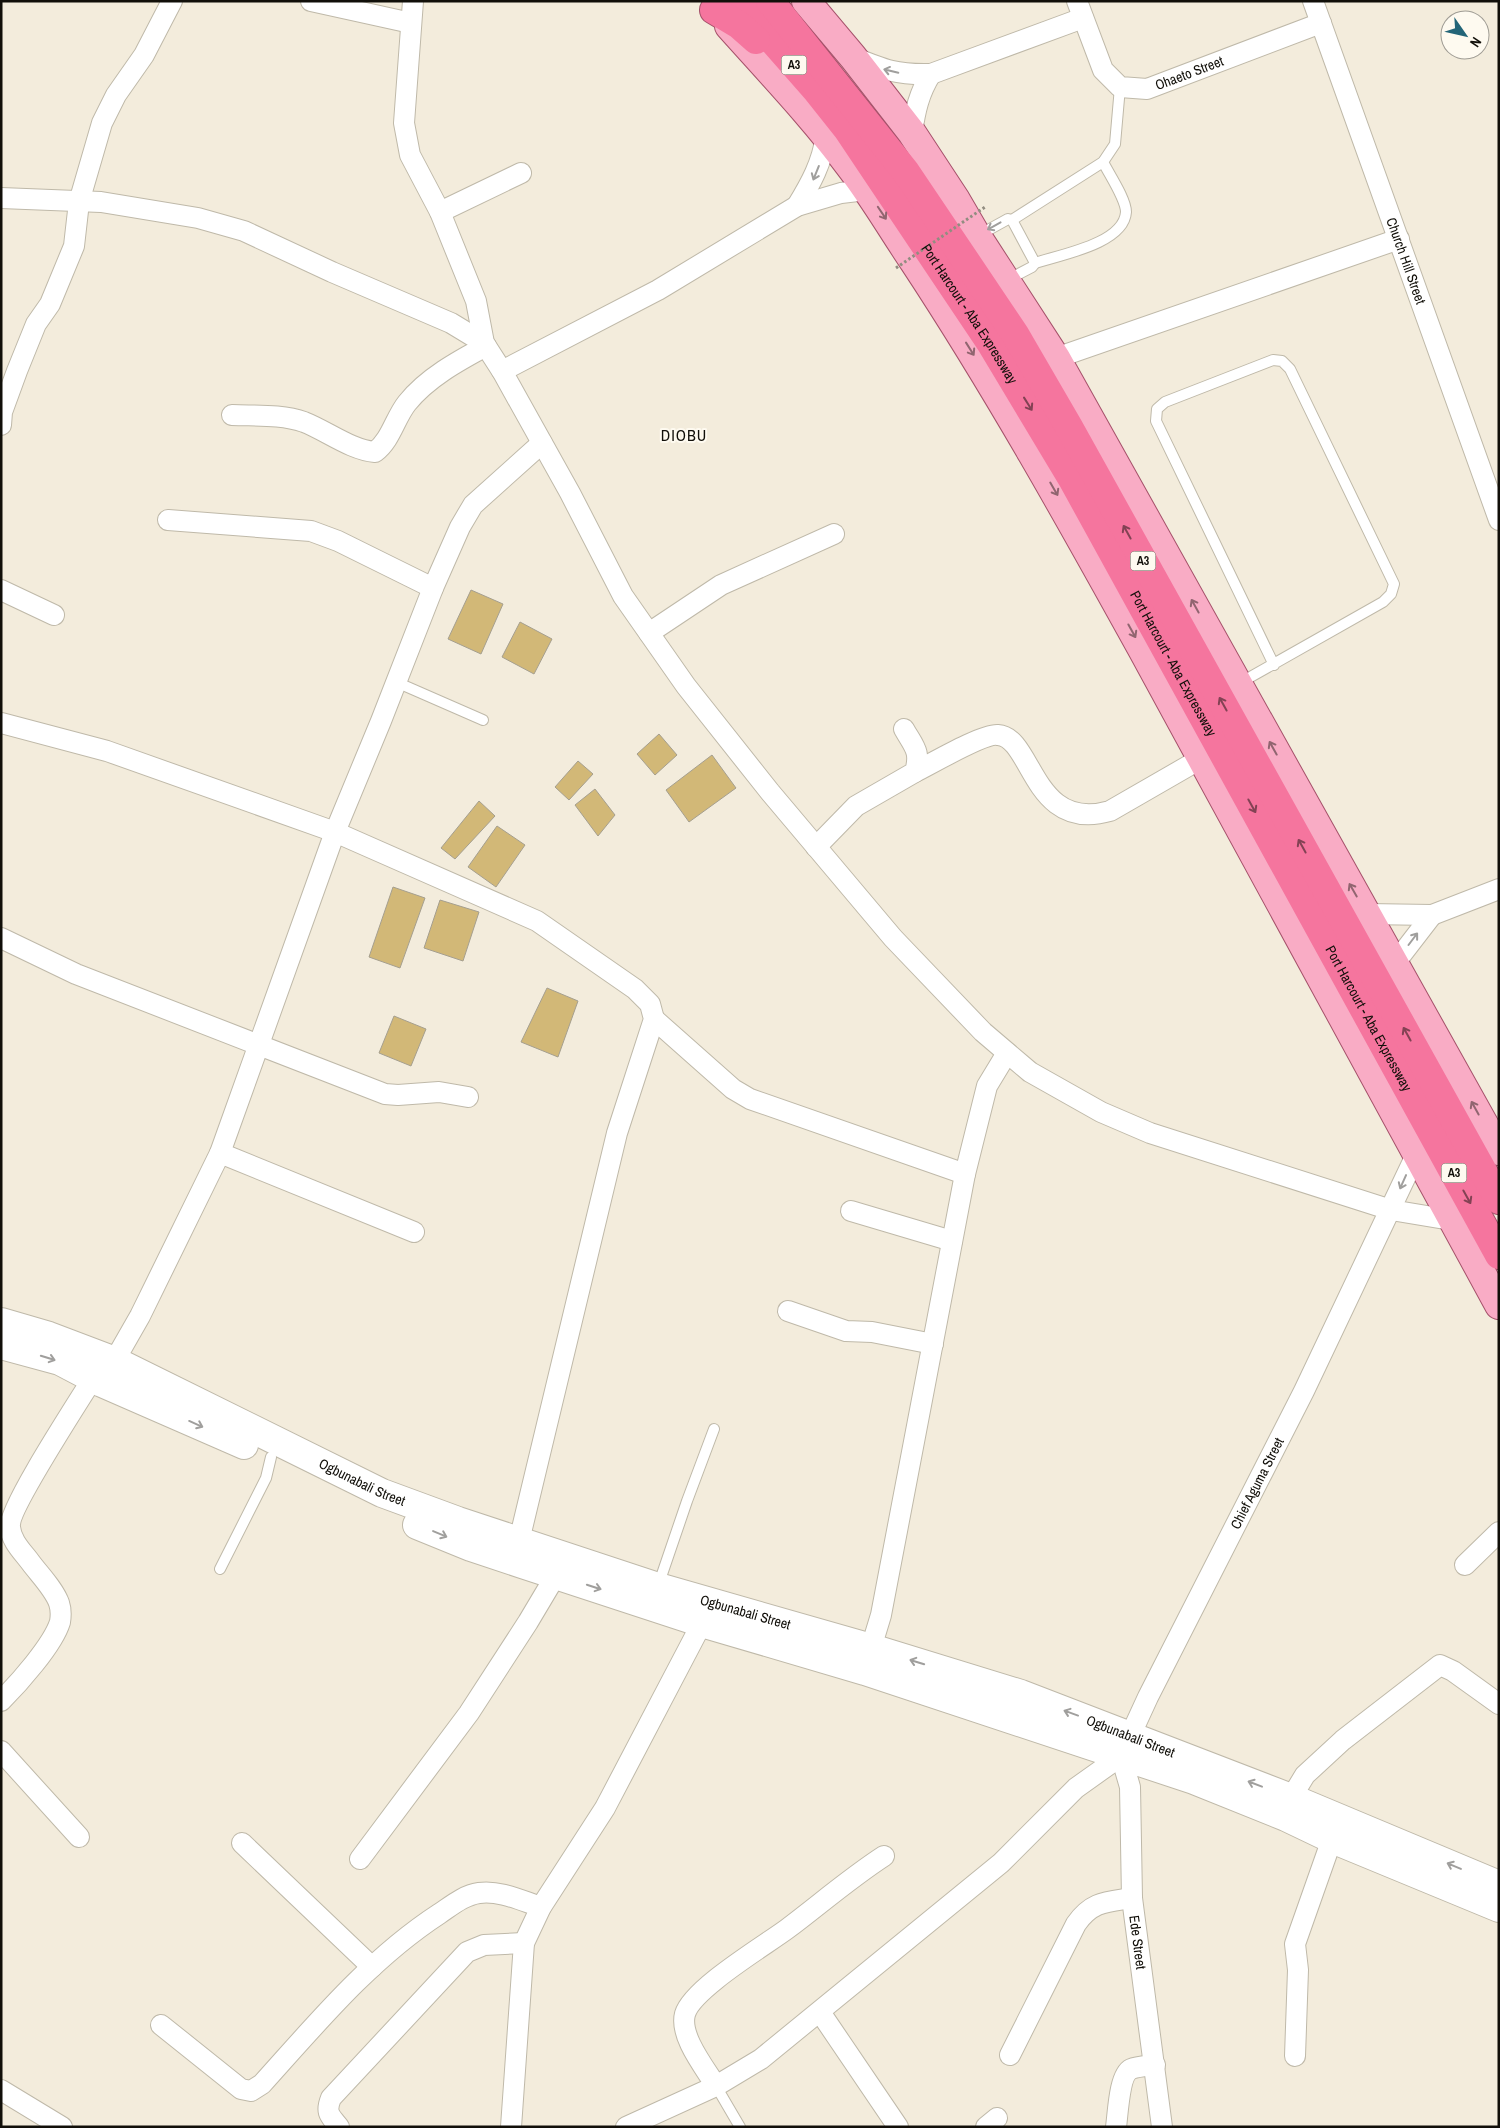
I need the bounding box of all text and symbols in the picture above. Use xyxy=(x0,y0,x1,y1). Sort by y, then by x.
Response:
north arrow xyxy=(1440,10,1490,60)
text: N xyxy=(1466,34,1486,51)
street label: Ohaeto Street xyxy=(1153,52,1226,94)
road number: A3 xyxy=(782,56,806,74)
one-way arrow xyxy=(883,66,899,75)
one-way arrow xyxy=(810,165,820,180)
one-way arrow xyxy=(876,206,887,220)
street label: Church Hill Street xyxy=(1382,215,1430,307)
one-way arrow xyxy=(987,222,1002,231)
street label: Port Harcourt - Aba Expressway xyxy=(917,240,1022,387)
one-way arrow xyxy=(966,342,976,356)
one-way arrow xyxy=(1023,397,1033,411)
district label: DIOBU xyxy=(661,424,707,446)
one-way arrow xyxy=(1049,481,1059,495)
one-way arrow xyxy=(1121,525,1131,539)
road number: A3 xyxy=(1130,552,1156,570)
street label: Port Harcourt - Aba Expressway xyxy=(1126,588,1221,740)
one-way arrow xyxy=(1190,599,1199,614)
one-way arrow xyxy=(1128,623,1138,638)
one-way arrow xyxy=(1218,697,1227,712)
one-way arrow xyxy=(1268,741,1278,756)
one-way arrow xyxy=(1247,798,1257,813)
one-way arrow xyxy=(1297,839,1306,854)
one-way arrow xyxy=(1348,882,1358,897)
one-way arrow xyxy=(1408,933,1419,946)
street label: Port Harcourt - Aba Expressway xyxy=(1321,942,1416,1095)
one-way arrow xyxy=(1401,1027,1411,1041)
one-way arrow xyxy=(1470,1101,1479,1116)
road number: A3 xyxy=(1442,1164,1466,1182)
one-way arrow xyxy=(1397,1174,1407,1189)
one-way arrow xyxy=(1462,1189,1472,1204)
one-way arrow xyxy=(40,1353,56,1363)
one-way arrow xyxy=(188,1420,203,1430)
street label: Chief Aguma Street xyxy=(1226,1434,1288,1532)
street label: Ogbunabali Street xyxy=(316,1454,408,1510)
one-way arrow xyxy=(432,1530,447,1540)
one-way arrow xyxy=(585,1583,601,1593)
street label: Ogbunabali Street xyxy=(698,1591,793,1634)
one-way arrow xyxy=(909,1656,925,1666)
one-way arrow xyxy=(1064,1707,1079,1717)
street label: Ogbunabali Street xyxy=(1084,1711,1177,1761)
one-way arrow xyxy=(1248,1779,1263,1788)
one-way arrow xyxy=(1447,1861,1462,1871)
street label: Ede Street xyxy=(1125,1914,1150,1970)

